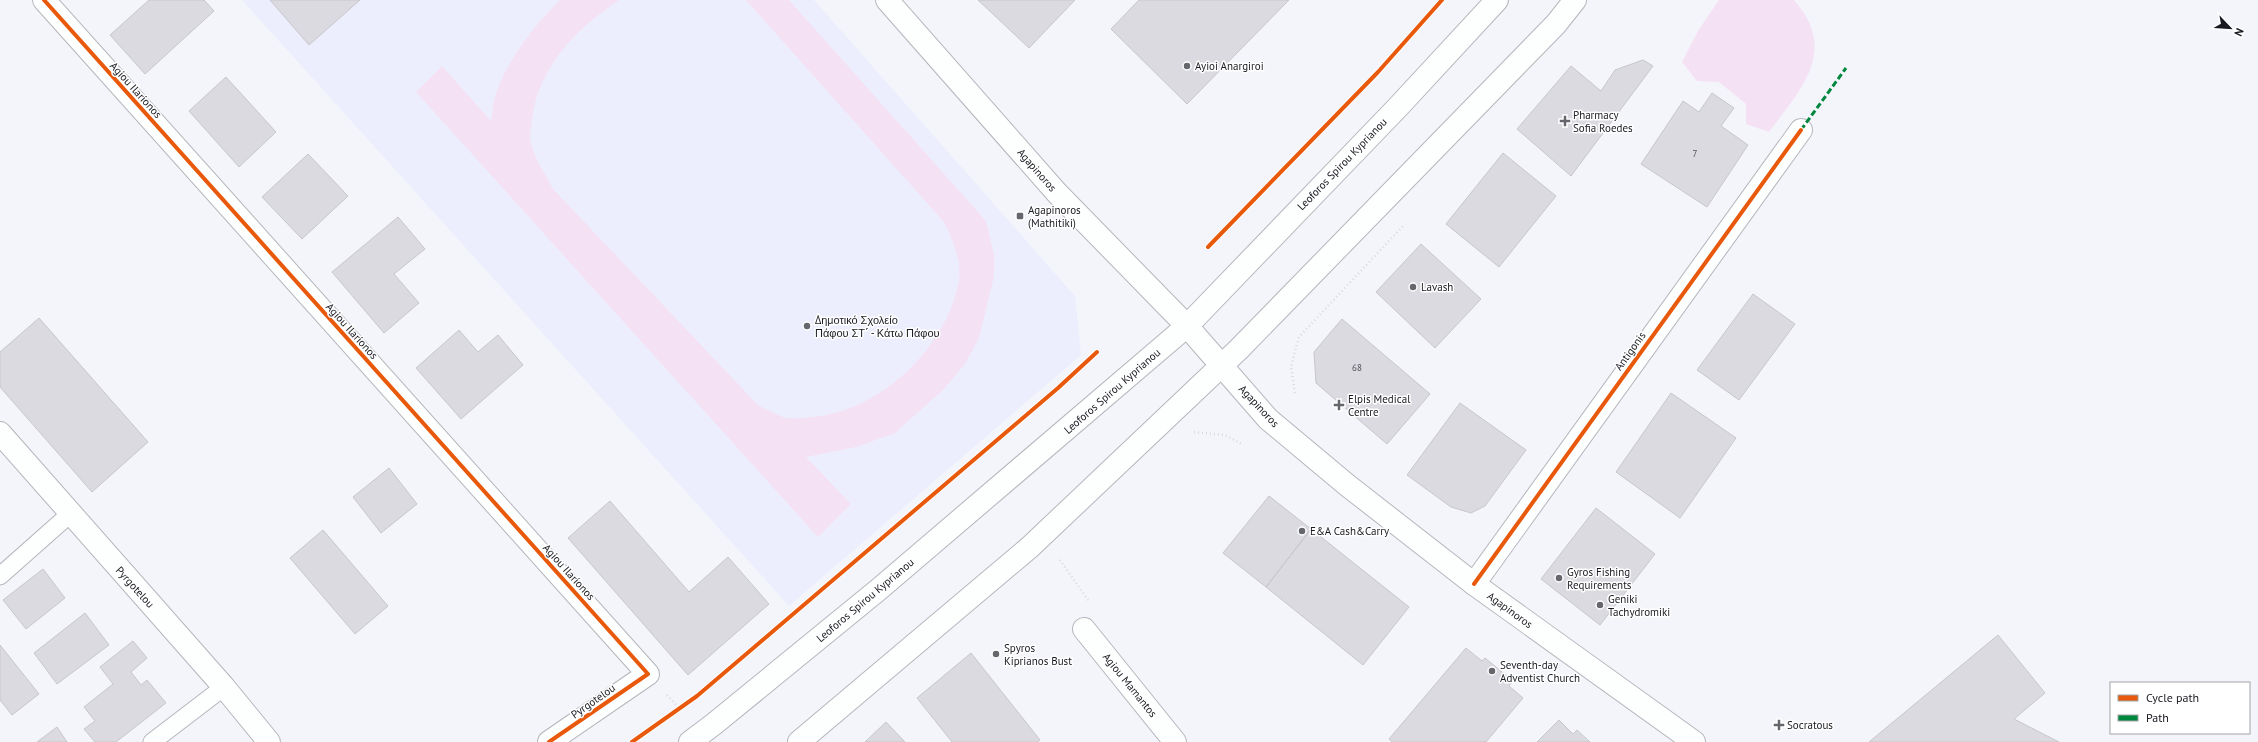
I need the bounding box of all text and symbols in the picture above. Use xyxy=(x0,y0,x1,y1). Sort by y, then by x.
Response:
north arrow xyxy=(2210,8,2250,48)
text: N xyxy=(2231,26,2247,38)
street label: Agiou Ilarionos xyxy=(107,59,165,121)
place label: Ayioi Anargiroi xyxy=(1195,59,1264,73)
marker: Ayioi Anargiroi xyxy=(1182,61,1192,71)
place label: Pharmacy Sofia Roedes xyxy=(1573,108,1633,135)
street label: Leoforos Spirou Kyprianou xyxy=(1294,115,1390,213)
marker: Pharmacy Sofia Roedes xyxy=(1560,116,1570,126)
street label: Agapinoros xyxy=(1014,146,1060,195)
house number: 7 xyxy=(1693,148,1698,159)
place label: Agapinoros (Mathitiki) xyxy=(1028,203,1081,230)
marker: Agapinoros (Mathitiki) xyxy=(1015,211,1025,221)
place label: Lavash xyxy=(1421,280,1453,294)
marker: Lavash xyxy=(1408,282,1418,292)
street label: Agiou Ilarionos xyxy=(323,300,381,362)
place label: Δημοτικό Σχολείο Πάφου ΣΤ΄ - Κάτω Πάφου xyxy=(815,313,940,340)
marker: Δημοτικό Σχολείο Πάφου ΣΤ΄ - Κάτω Πάφου xyxy=(802,321,812,331)
street label: Antigonis xyxy=(1611,329,1649,373)
street label: Leoforos Spirou Kyprianou xyxy=(1061,345,1163,437)
house number: 68 xyxy=(1352,362,1362,373)
street label: Agapinoros xyxy=(1236,382,1282,430)
place label: Elpis Medical Centre xyxy=(1348,392,1411,419)
marker: Elpis Medical Centre xyxy=(1333,399,1345,411)
place label: E&A Cash&Carry xyxy=(1310,524,1390,538)
marker: E&A Cash&Carry xyxy=(1297,526,1307,536)
street label: Agiou Ilarionos xyxy=(540,541,598,603)
street label: Leoforos Spirou Kyprianou xyxy=(813,555,917,645)
street label: Pyrgotelou xyxy=(113,563,157,611)
place label: Gyros Fishing Requirements xyxy=(1567,565,1632,592)
marker: Gyros Fishing Requirements xyxy=(1554,573,1564,583)
street label: Agapinoros xyxy=(1485,589,1536,631)
place label: Geniki Tachydromiki xyxy=(1608,592,1670,619)
marker: Geniki Tachydromiki xyxy=(1595,600,1605,610)
place label: Spyros Kiprianos Bust xyxy=(1004,641,1072,668)
marker: Spyros Kiprianos Bust xyxy=(991,649,1001,659)
street label: Agiou Mamantos xyxy=(1100,650,1160,720)
place label: Seventh-day Adventist Church xyxy=(1500,658,1580,685)
marker: Seventh-day Adventist Church xyxy=(1487,666,1497,676)
street label: Pyrgotelou xyxy=(568,681,618,721)
legend xyxy=(2110,682,2250,734)
text: Cycle path xyxy=(2146,690,2199,705)
text: Path xyxy=(2146,710,2169,725)
place label: Socratous xyxy=(1787,718,1833,732)
marker: Socratous xyxy=(1774,720,1784,730)

